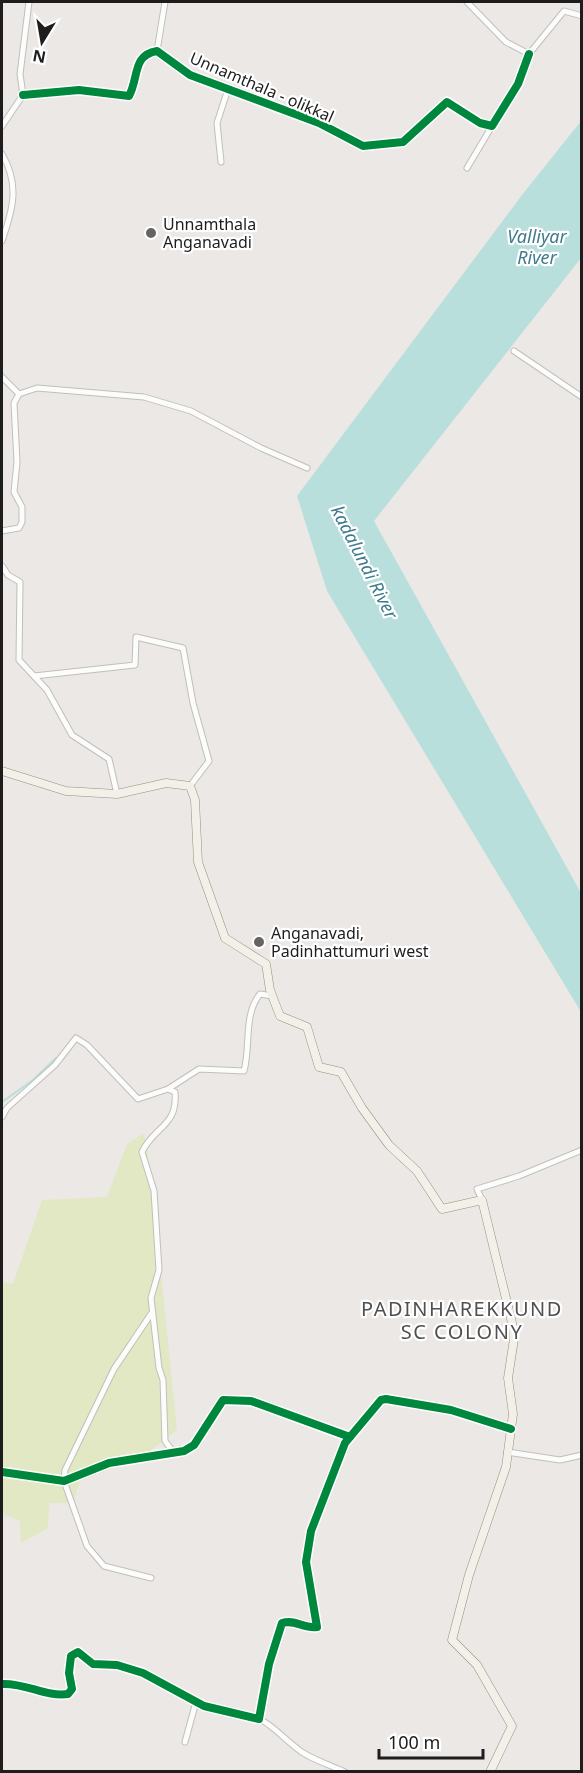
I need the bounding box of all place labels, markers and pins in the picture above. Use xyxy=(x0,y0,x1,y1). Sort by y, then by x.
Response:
place label: Unnamthala Anganavadi xyxy=(163,213,256,253)
marker: Unnamthala Anganavadi xyxy=(144,226,158,240)
place label: Anganavadi, Padinhattumuri west xyxy=(271,922,429,962)
marker: Anganavadi, Padinhattumuri west xyxy=(252,935,266,949)

